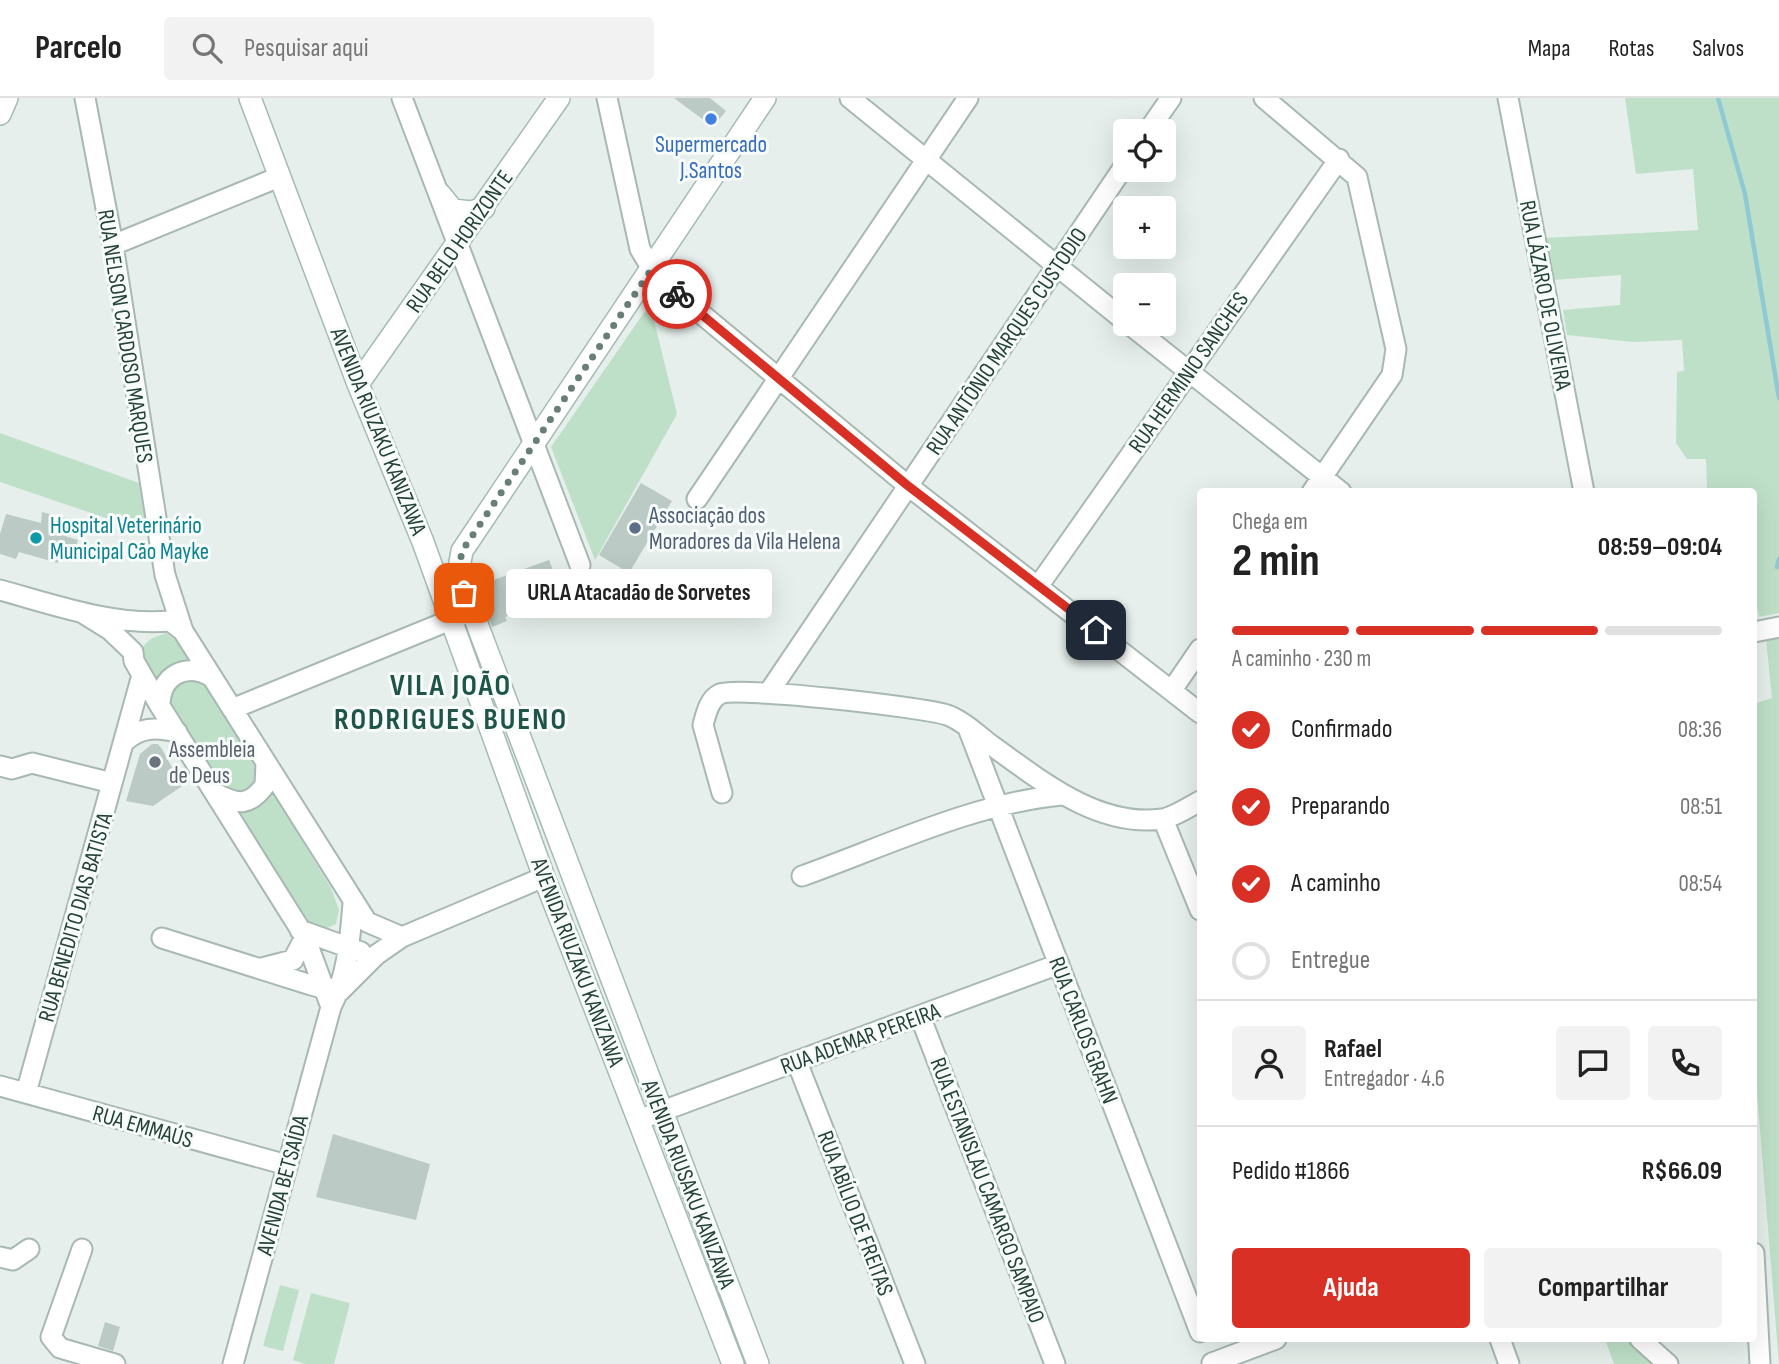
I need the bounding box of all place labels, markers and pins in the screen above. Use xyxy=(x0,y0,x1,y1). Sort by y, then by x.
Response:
marker: Supermercado J.Santos xyxy=(703,111,719,127)
place label: Supermercado J.Santos xyxy=(655,131,767,185)
place label: Associação dos Moradores da Vila Helena xyxy=(648,502,841,556)
place label: Hospital Veterinário Municipal Cão Mayke xyxy=(50,512,209,566)
marker: Associação dos Moradores da Vila Helena xyxy=(627,520,643,536)
marker: Hospital Veterinário Municipal Cão Mayke xyxy=(28,530,44,546)
pin xyxy=(434,563,494,623)
callout: URLA Atacadão de Sorvetes xyxy=(506,568,772,618)
pin xyxy=(1066,600,1126,660)
place label: Assembleia de Deus xyxy=(168,736,255,790)
marker: Assembleia de Deus xyxy=(147,754,163,770)

